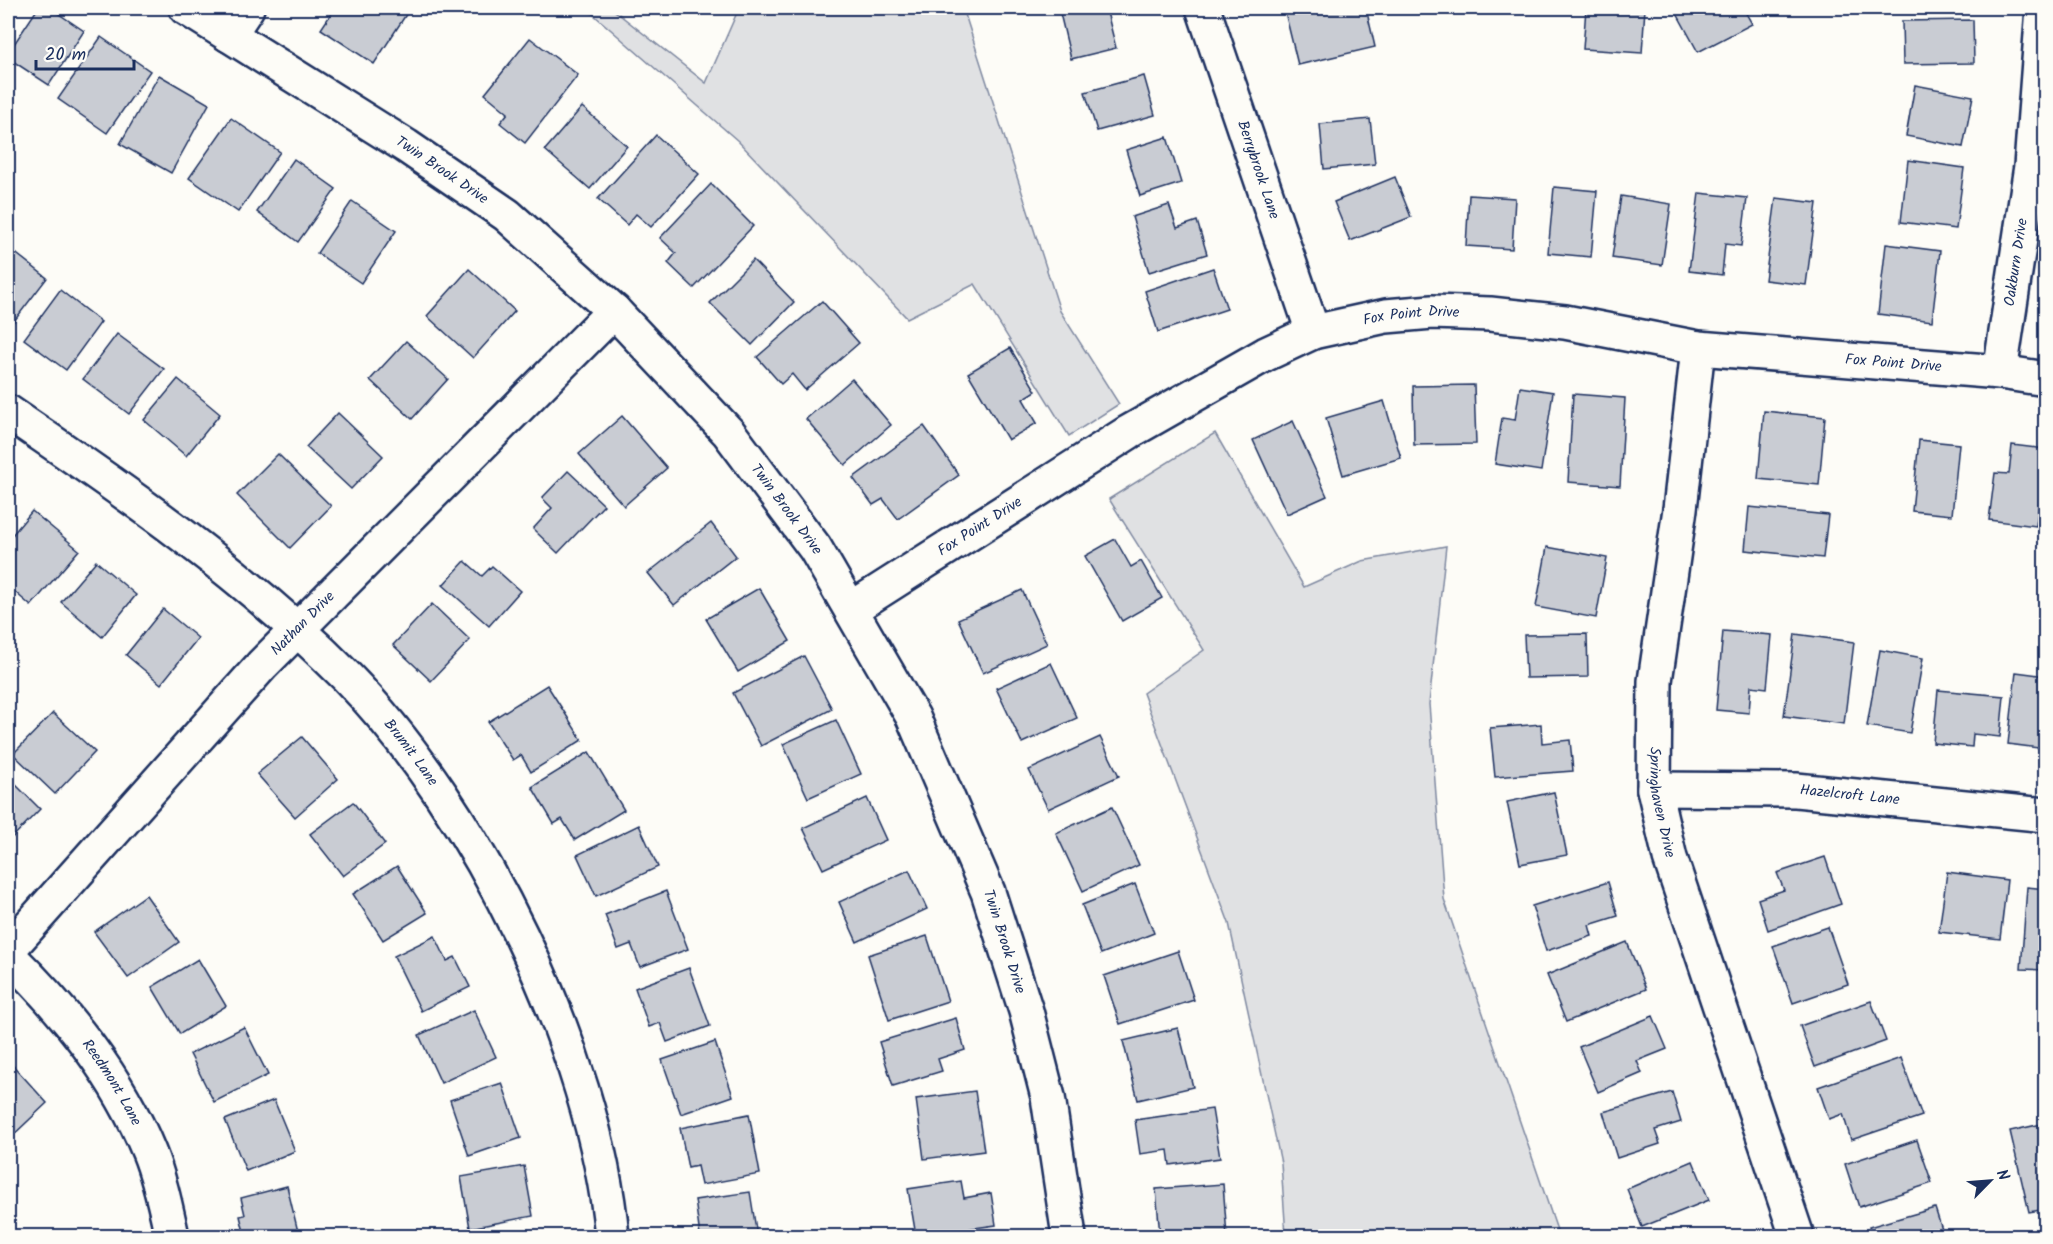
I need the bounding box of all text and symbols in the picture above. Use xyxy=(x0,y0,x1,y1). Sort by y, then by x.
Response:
scale bar xyxy=(36,33,134,71)
text: 20 m xyxy=(45,41,86,70)
street label: Berrybrook Lane xyxy=(1230,117,1286,223)
street label: Twin Brook Drive xyxy=(390,130,493,211)
street label: Oakburn Drive xyxy=(1998,216,2035,308)
street label: Fox Point Drive xyxy=(1361,300,1460,333)
street label: Fox Point Drive xyxy=(1844,348,1943,379)
street label: Twin Brook Drive xyxy=(744,459,829,560)
street label: Fox Point Drive xyxy=(933,491,1028,563)
street label: Nathan Drive xyxy=(265,585,341,662)
street label: Brumit Lane xyxy=(377,714,444,791)
street label: Springhaven Drive xyxy=(1642,747,1682,861)
street label: Hazelcroft Lane xyxy=(1799,778,1901,812)
street label: Twin Brook Drive xyxy=(976,887,1032,997)
street label: Reedmont Lane xyxy=(75,1034,148,1130)
north arrow xyxy=(1960,1151,2020,1211)
text: N xyxy=(1989,1165,2016,1185)

